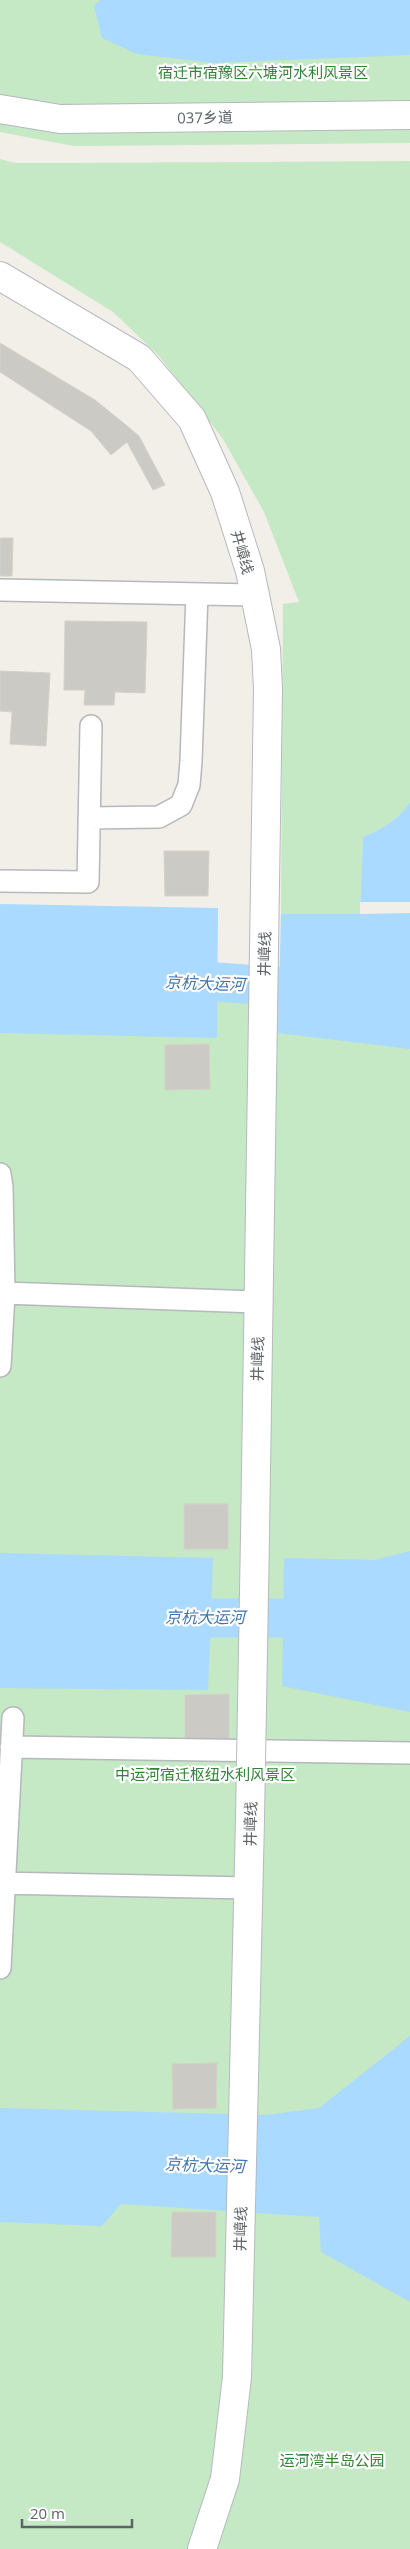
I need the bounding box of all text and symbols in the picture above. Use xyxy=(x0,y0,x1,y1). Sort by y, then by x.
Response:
park label: 宿迁市宿豫区六塘河水利风景区 xyxy=(158,62,368,82)
street label: 037乡道 xyxy=(177,107,233,127)
street label: 井嶂线 xyxy=(227,528,259,576)
street label: 井嶂线 xyxy=(254,931,274,977)
water label: 京杭大运河 xyxy=(165,971,248,995)
street label: 井嶂线 xyxy=(247,1336,267,1382)
water label: 京杭大运河 xyxy=(165,1606,248,1628)
park label: 中运河宿迁枢纽水利风景区 xyxy=(115,1764,295,1784)
street label: 井嶂线 xyxy=(240,1801,260,1847)
water label: 京杭大运河 xyxy=(165,2153,248,2177)
street label: 井嶂线 xyxy=(230,2206,250,2252)
park label: 运河湾半岛公园 xyxy=(279,2450,385,2470)
scale bar xyxy=(22,2496,132,2528)
text: 20 m xyxy=(30,2503,65,2523)

